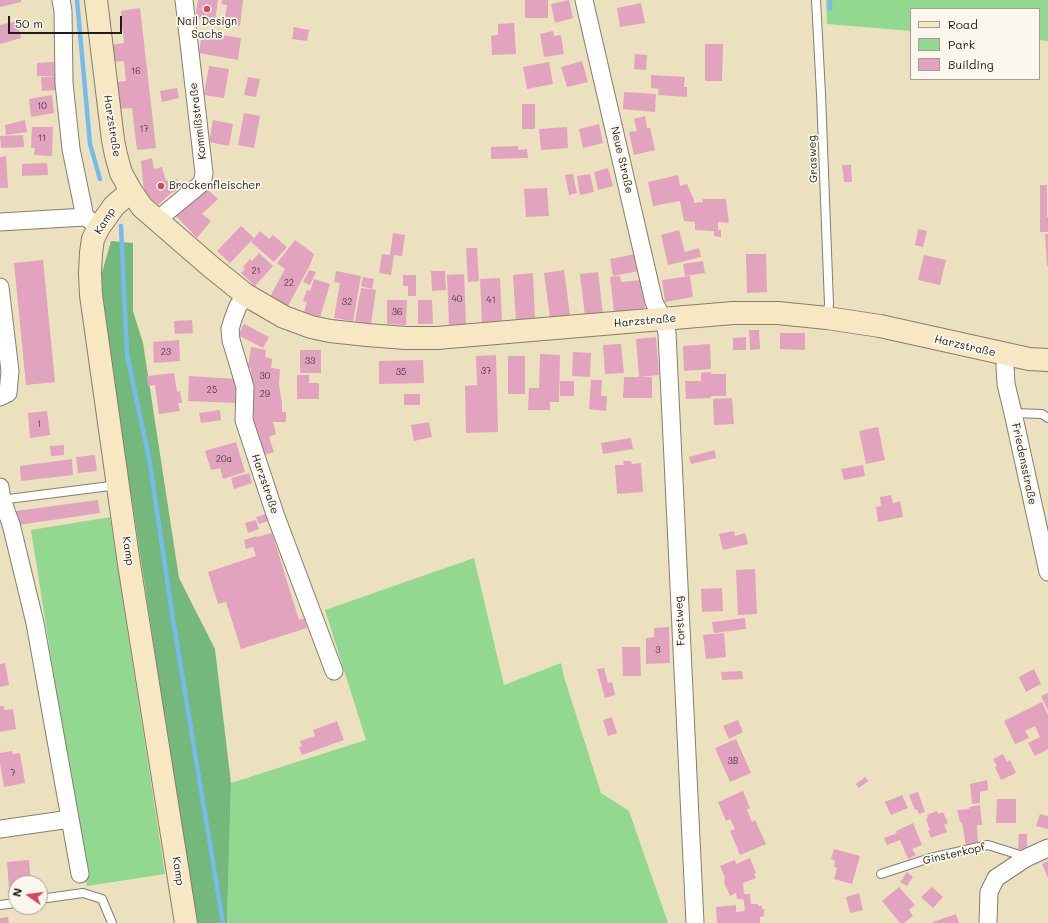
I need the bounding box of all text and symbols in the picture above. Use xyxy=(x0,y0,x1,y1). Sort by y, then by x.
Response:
marker: Nail Design Sachs xyxy=(202,4,212,14)
scale bar xyxy=(10,8,124,34)
legend xyxy=(910,8,1040,80)
text: 50 m xyxy=(15,15,43,31)
place label: Nail Design Sachs xyxy=(177,15,237,41)
text: Road xyxy=(948,16,978,32)
text: Park xyxy=(948,36,975,52)
text: Building xyxy=(948,56,994,72)
house number: 16 xyxy=(131,66,141,76)
street label: Kommißstraße xyxy=(187,82,209,160)
street label: Harzstraße xyxy=(101,94,123,158)
house number: 10 xyxy=(37,101,47,111)
house number: 17 xyxy=(139,124,149,134)
street label: Neue Straße xyxy=(608,125,636,195)
house number: 11 xyxy=(38,133,46,143)
street label: Grasweg xyxy=(806,135,820,183)
place label: Brockenfleischer xyxy=(169,179,261,193)
marker: Brockenfleischer xyxy=(156,181,166,191)
street label: Kamp xyxy=(92,205,118,237)
house number: 21 xyxy=(251,266,261,276)
house number: 22 xyxy=(284,278,294,288)
house number: 40 xyxy=(452,294,462,304)
house number: 41 xyxy=(486,295,496,305)
house number: 32 xyxy=(342,297,352,307)
house number: 36 xyxy=(392,307,402,317)
street label: Harzstraße xyxy=(613,312,677,330)
street label: Harzstraße xyxy=(933,333,997,359)
house number: 23 xyxy=(161,347,171,357)
house number: 33 xyxy=(305,356,315,366)
house number: 37 xyxy=(481,366,491,376)
house number: 35 xyxy=(396,367,406,377)
house number: 30 xyxy=(260,371,270,381)
house number: 25 xyxy=(207,385,217,395)
house number: 29 xyxy=(260,389,270,399)
house number: 1 xyxy=(37,419,41,429)
street label: Friedensstraße xyxy=(1009,422,1039,506)
street label: Harzstraße xyxy=(249,452,281,516)
house number: 20a xyxy=(216,454,232,464)
street label: Kamp xyxy=(119,536,137,566)
street label: Forstweg xyxy=(672,596,688,646)
house number: 3 xyxy=(655,645,661,655)
house number: 3B xyxy=(728,756,738,766)
house number: 7 xyxy=(10,768,16,778)
street label: Ginsterkopf xyxy=(922,840,986,868)
street label: Kamp xyxy=(169,856,187,886)
north arrow xyxy=(8,875,48,915)
text: N xyxy=(9,886,25,898)

